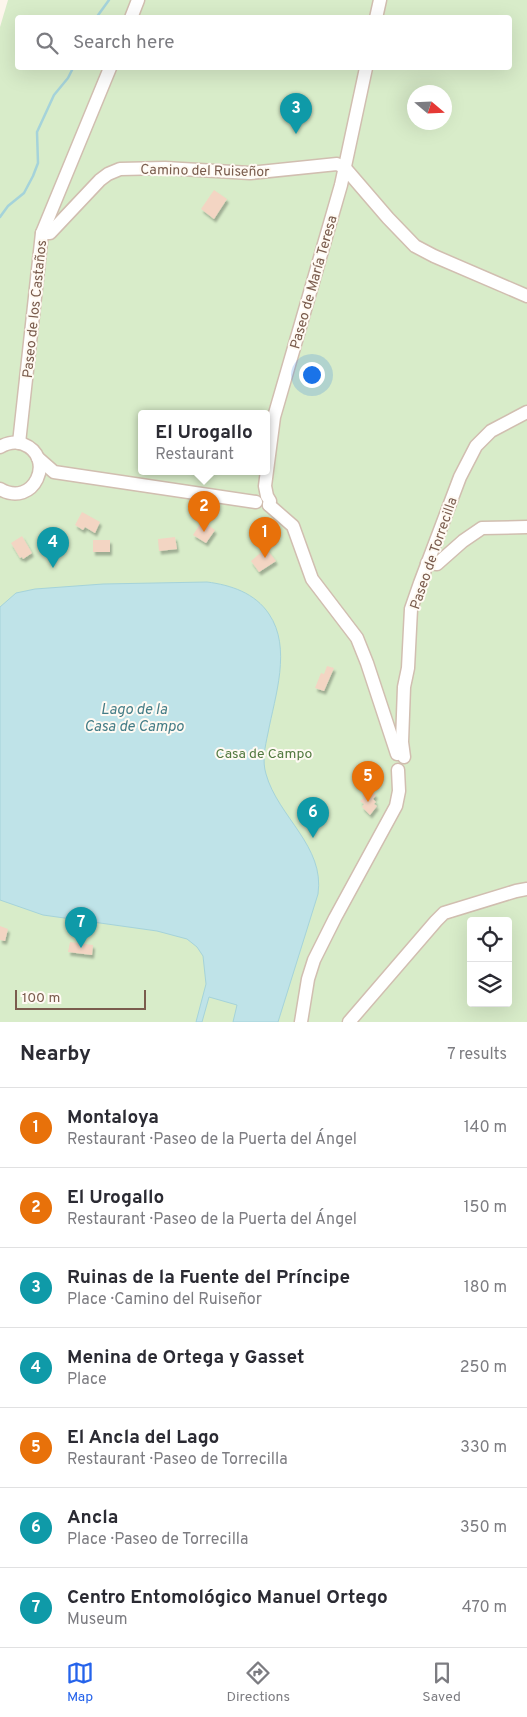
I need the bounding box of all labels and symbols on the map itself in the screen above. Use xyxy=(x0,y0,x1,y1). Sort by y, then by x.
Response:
north arrow xyxy=(407,85,452,130)
pin: 3 xyxy=(280,93,312,134)
street label: Camino del Ruiseñor xyxy=(140,162,270,181)
street label: Paseo de María Teresa xyxy=(287,214,342,351)
street label: Paseo de los Castaños xyxy=(20,239,51,379)
your location xyxy=(299,362,325,388)
pin: 2 xyxy=(188,491,220,532)
street label: Paseo de Torrecilla xyxy=(407,495,462,612)
pin: 1 xyxy=(249,517,281,558)
pin: 4 xyxy=(37,527,69,568)
water label: Lago de la Casa de Campo xyxy=(84,701,184,737)
park label: Casa de Campo xyxy=(216,746,313,763)
pin: 5 xyxy=(352,761,384,802)
pin: 6 xyxy=(297,797,329,838)
pin: 7 xyxy=(65,907,97,948)
scale bar xyxy=(15,987,146,1010)

